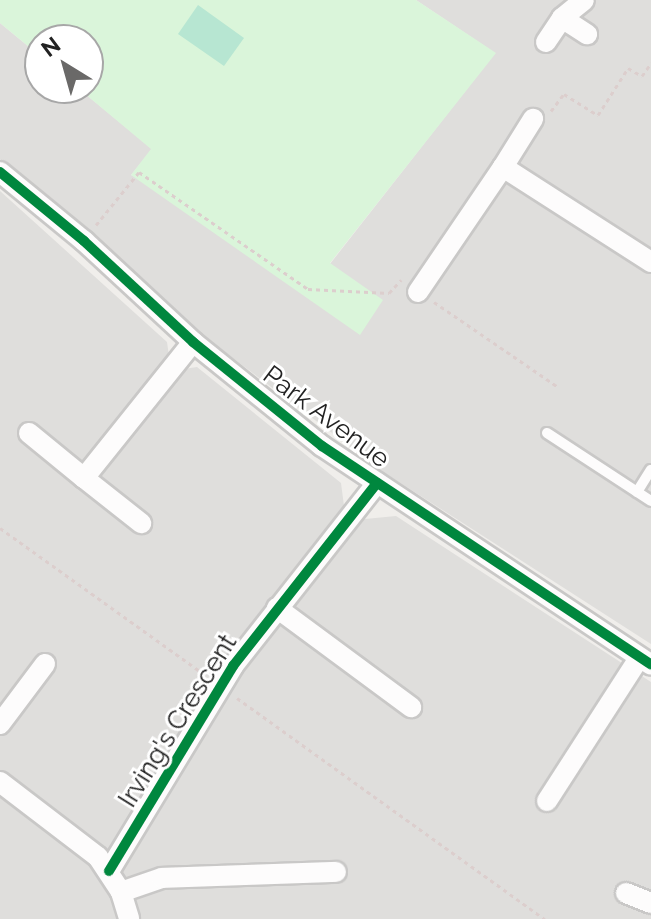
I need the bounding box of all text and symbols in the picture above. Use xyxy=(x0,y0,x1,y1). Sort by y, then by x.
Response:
north arrow xyxy=(24,24,104,104)
text: N xyxy=(36,31,65,62)
street label: Park Avenue xyxy=(256,359,396,475)
street label: Irving's Crescent xyxy=(112,629,244,813)

